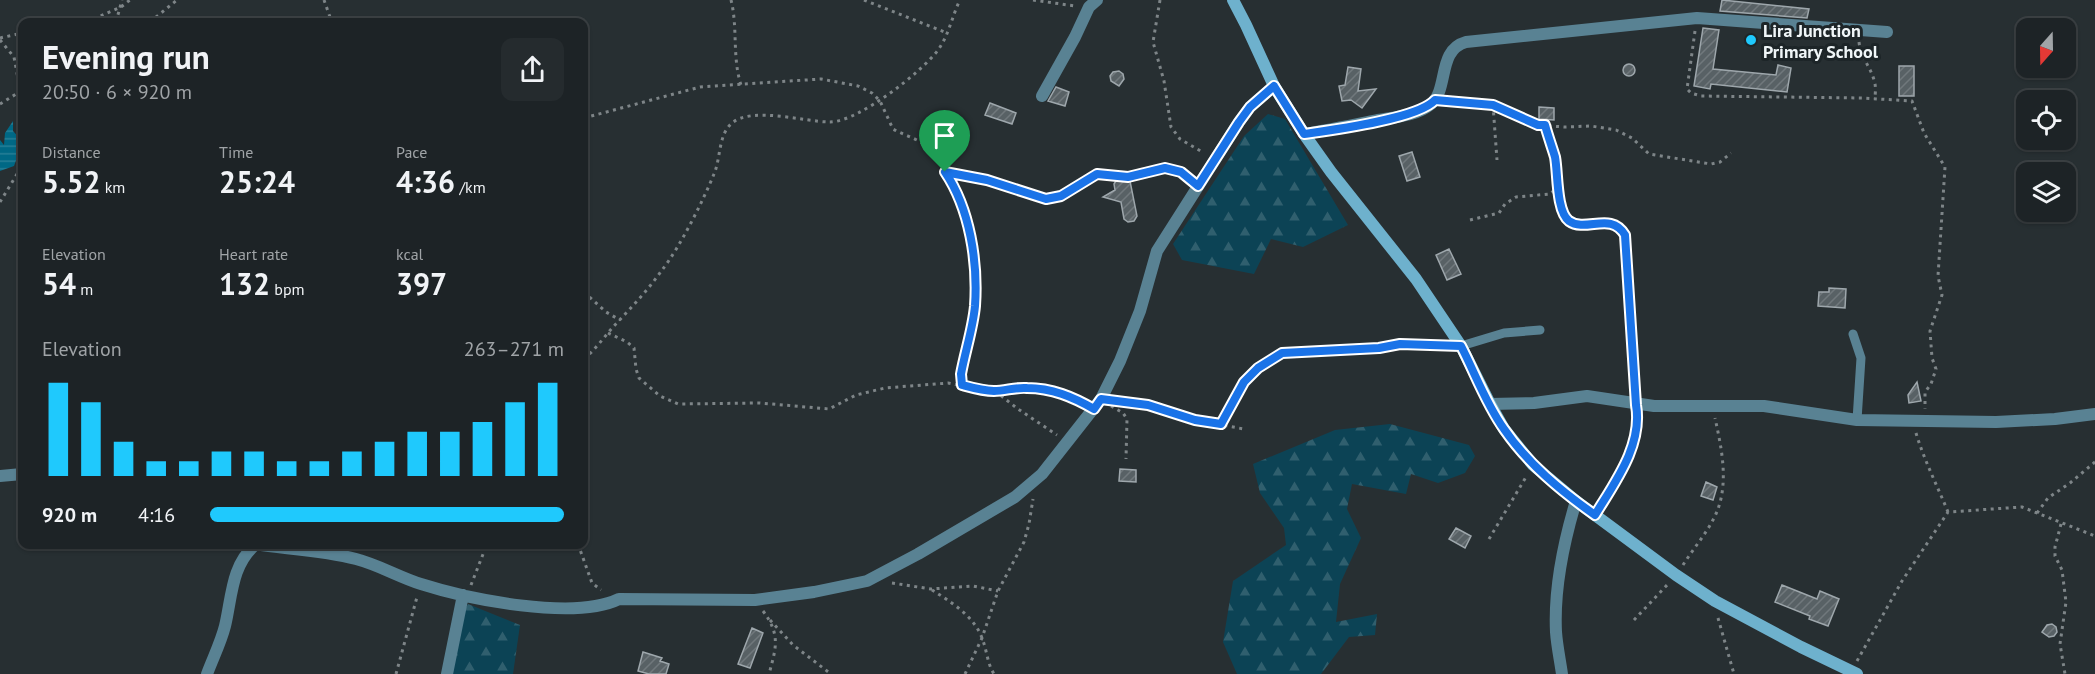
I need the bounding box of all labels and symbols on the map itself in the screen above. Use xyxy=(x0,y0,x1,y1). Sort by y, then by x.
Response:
north arrow xyxy=(2016,18,2076,78)
place label: Lira Junction Primary School xyxy=(1763,19,1879,63)
marker: Lira Junction Primary School xyxy=(1744,33,1758,47)
pin xyxy=(919,110,970,172)

